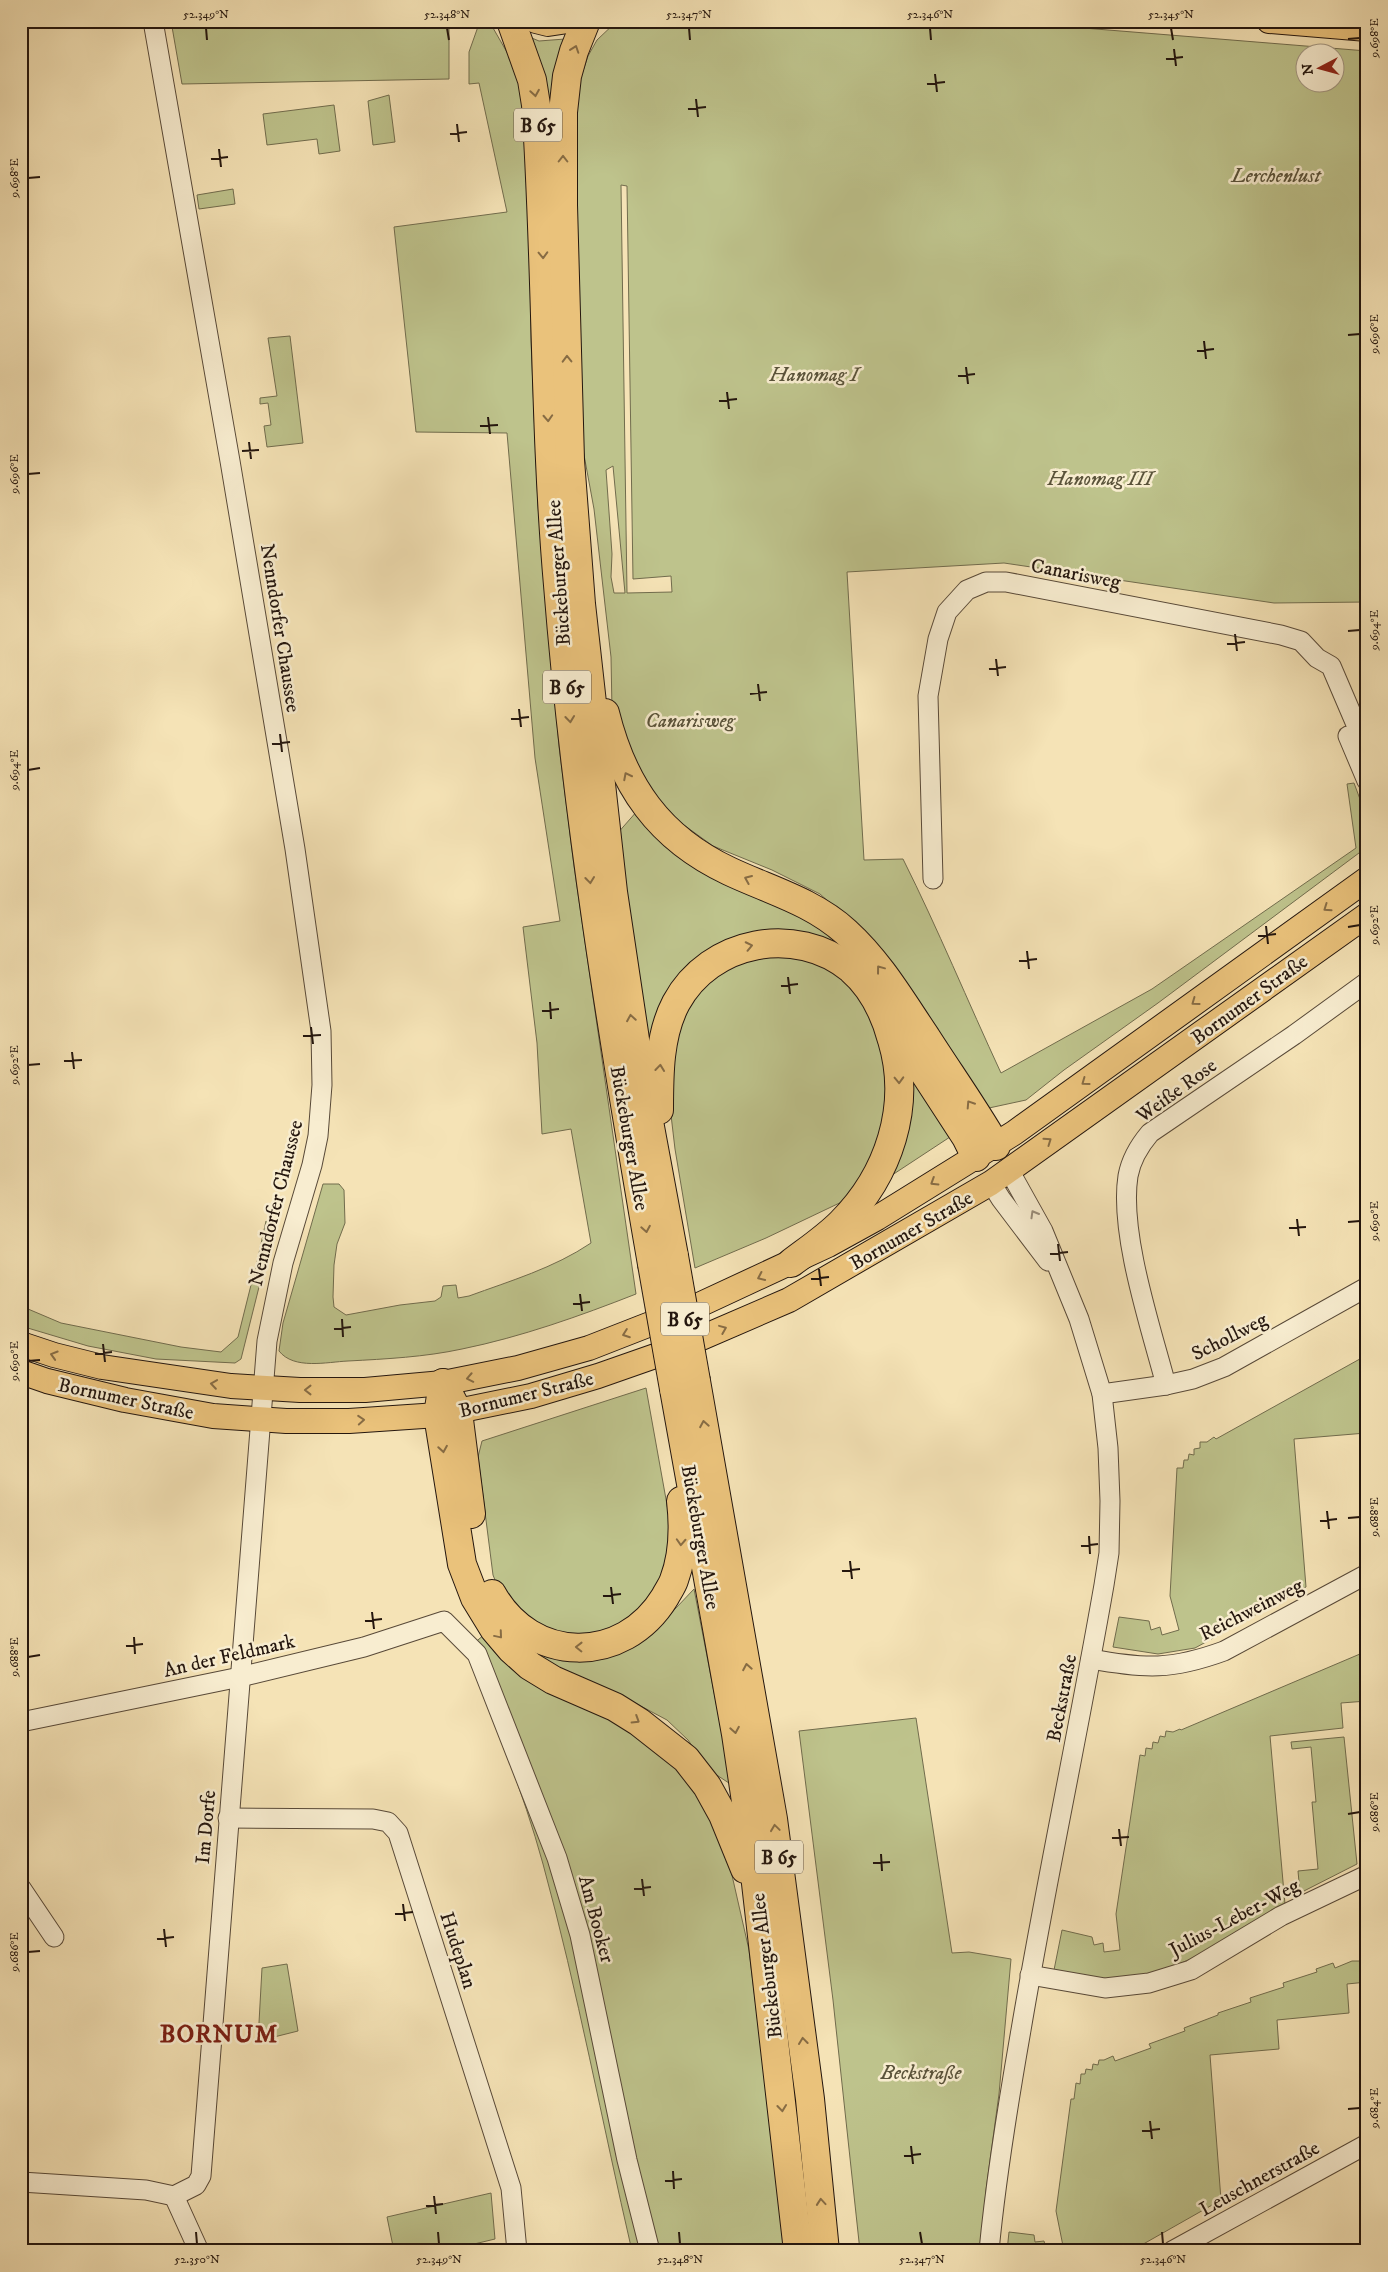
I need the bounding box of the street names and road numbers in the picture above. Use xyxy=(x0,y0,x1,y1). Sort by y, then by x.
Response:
road number: B 65 xyxy=(514,108,562,142)
street label: Bückeburger Allee xyxy=(542,499,577,647)
street label: Nenndorfer Chaussee xyxy=(254,542,305,714)
street label: Canarisweg xyxy=(1029,554,1123,595)
road number: B 65 xyxy=(543,670,591,704)
street label: Bornumer Straße xyxy=(1187,950,1313,1051)
street label: Weiße Rose xyxy=(1131,1054,1222,1129)
street label: Bückeburger Allee xyxy=(604,1064,654,1213)
street label: Nenndorfer Chaussee xyxy=(244,1118,309,1289)
street label: Bornumer Straße xyxy=(846,1186,978,1277)
road number: B 65 xyxy=(661,1302,709,1336)
street label: Schollweg xyxy=(1188,1308,1272,1367)
street label: Bornumer Straße xyxy=(456,1367,596,1424)
street label: Bornumer Straße xyxy=(56,1373,196,1426)
street label: Bückeburger Allee xyxy=(675,1463,725,1612)
street label: Reichweinweg xyxy=(1196,1573,1308,1647)
street label: An der Feldmark xyxy=(161,1629,298,1684)
street label: Beckstraße xyxy=(1042,1652,1083,1744)
street label: Im Dorfe xyxy=(191,1789,222,1865)
road number: B 65 xyxy=(755,1840,803,1874)
street label: Am Booker xyxy=(572,1873,619,1966)
street label: Julius-Leber-Weg xyxy=(1163,1873,1304,1964)
street label: Bückeburger Allee xyxy=(746,1892,789,2040)
street label: Hudeplan xyxy=(433,1909,482,1993)
street label: Leuschnerstraße xyxy=(1195,2136,1324,2223)

